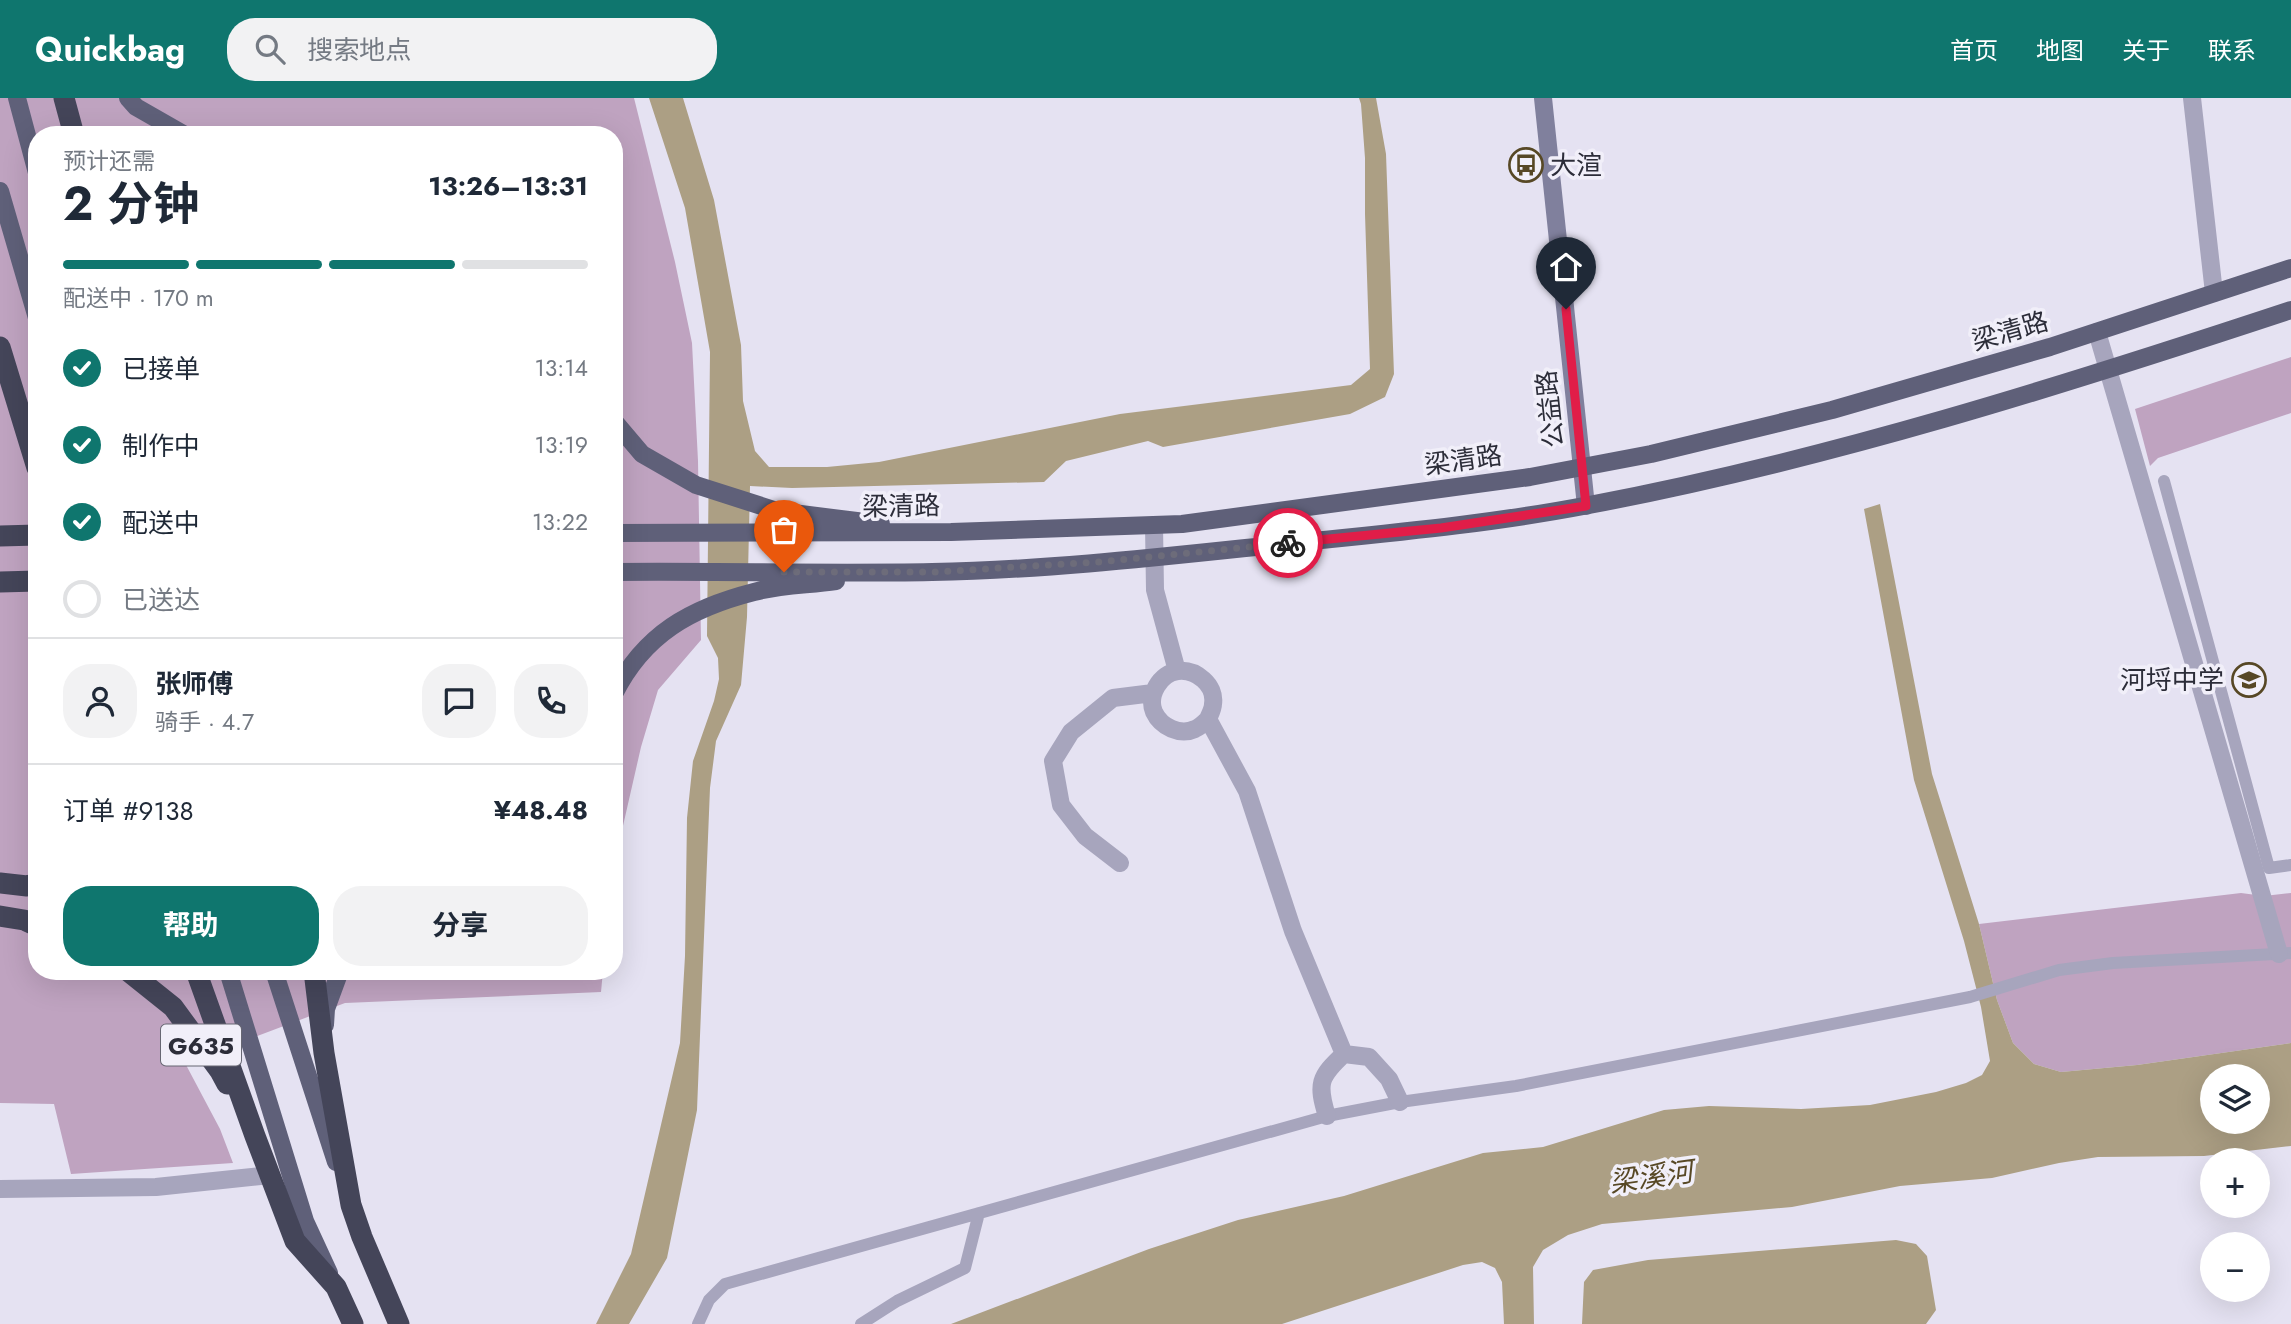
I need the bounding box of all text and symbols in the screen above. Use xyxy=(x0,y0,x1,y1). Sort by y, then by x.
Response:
search box xyxy=(227,18,717,81)
text: Quickbag xyxy=(35,26,185,73)
icon: search xyxy=(251,30,289,68)
text: 搜索地点 xyxy=(307,31,411,69)
text: 首页 xyxy=(1950,33,1998,68)
text: 地图 xyxy=(2036,33,2084,68)
text: 关于 xyxy=(2122,33,2170,68)
text: 联系 xyxy=(2208,33,2256,68)
text: 预计还需 xyxy=(63,144,155,178)
bus stop icon: 大渲 xyxy=(1507,146,1545,184)
place label: 大渲 xyxy=(1550,146,1602,184)
text: 13:26–13:31 xyxy=(428,167,588,205)
text: 2 分钟 xyxy=(63,171,199,237)
pin xyxy=(1536,237,1596,309)
icon: home xyxy=(1547,248,1585,286)
text: 配送中 · 170 m xyxy=(63,281,214,315)
street label: 梁清路 xyxy=(1967,302,2053,360)
icon: check xyxy=(63,349,101,387)
text: 已接单 xyxy=(122,350,200,388)
text: 13:14 xyxy=(534,351,588,385)
street label: 公益路 xyxy=(1527,368,1573,450)
icon: check xyxy=(63,426,101,464)
text: 制作中 xyxy=(122,427,200,465)
text: 13:19 xyxy=(535,428,588,462)
street label: 梁清路 xyxy=(1422,436,1504,484)
street label: 梁清路 xyxy=(862,486,940,526)
pin xyxy=(754,500,814,572)
icon: check xyxy=(63,503,101,541)
text: 配送中 xyxy=(122,504,200,542)
text: 13:22 xyxy=(532,505,588,539)
courier xyxy=(1253,508,1323,578)
icon: bag xyxy=(765,511,803,549)
icon: bike xyxy=(1269,524,1307,562)
text: 已送达 xyxy=(122,581,200,619)
place label: 河埒中学 xyxy=(2120,661,2224,699)
school or university icon: 河埒中学 xyxy=(2230,661,2268,699)
button: person xyxy=(63,664,137,738)
button: chat xyxy=(422,664,496,738)
button: phone xyxy=(514,664,588,738)
text: 张师傅 xyxy=(155,665,233,703)
text: 骑手 · 4.7 xyxy=(155,705,254,739)
text: ¥48.48 xyxy=(494,791,588,829)
text: 订单 #9138 xyxy=(63,792,194,830)
button: 帮助 xyxy=(63,886,319,966)
button: 分享 xyxy=(333,886,588,966)
road number: G635 xyxy=(161,1024,241,1065)
map controls xyxy=(2200,1064,2270,1302)
button: layers xyxy=(2200,1064,2270,1134)
button: + xyxy=(2200,1148,2270,1218)
water label: 梁溪河 xyxy=(1607,1150,1700,1203)
button: − xyxy=(2200,1232,2270,1302)

